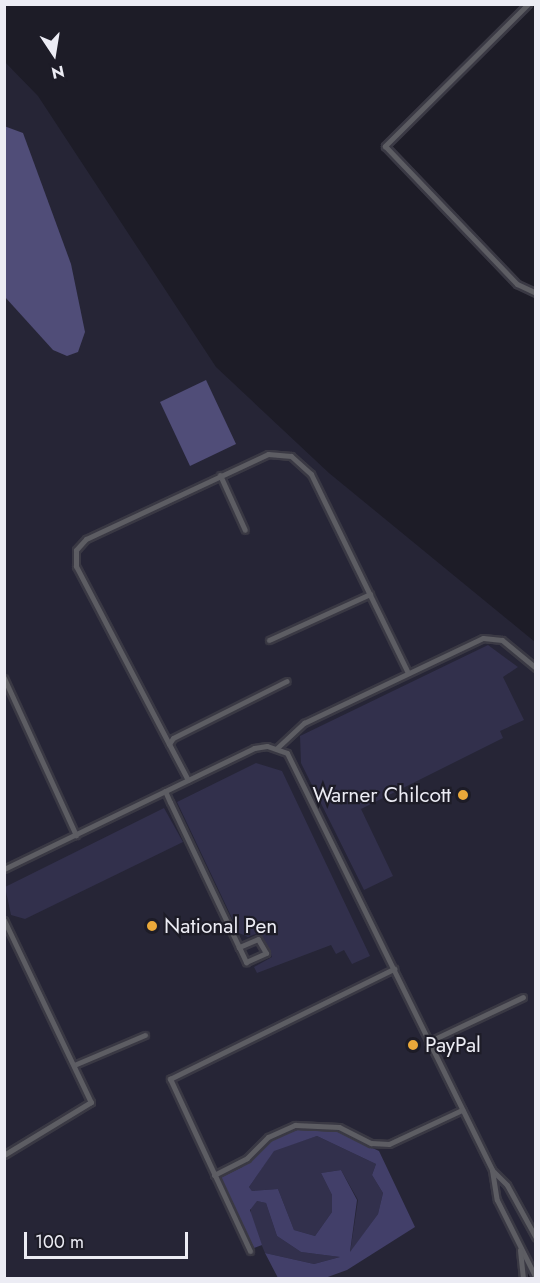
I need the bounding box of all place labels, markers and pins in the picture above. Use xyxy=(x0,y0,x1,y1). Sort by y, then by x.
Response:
place label: Warner Chilcott xyxy=(312,782,451,808)
marker: Warner Chilcott xyxy=(456,788,470,802)
place label: National Pen xyxy=(164,913,277,939)
marker: National Pen xyxy=(145,919,159,933)
place label: PayPal xyxy=(425,1032,481,1058)
marker: PayPal xyxy=(406,1038,420,1052)

